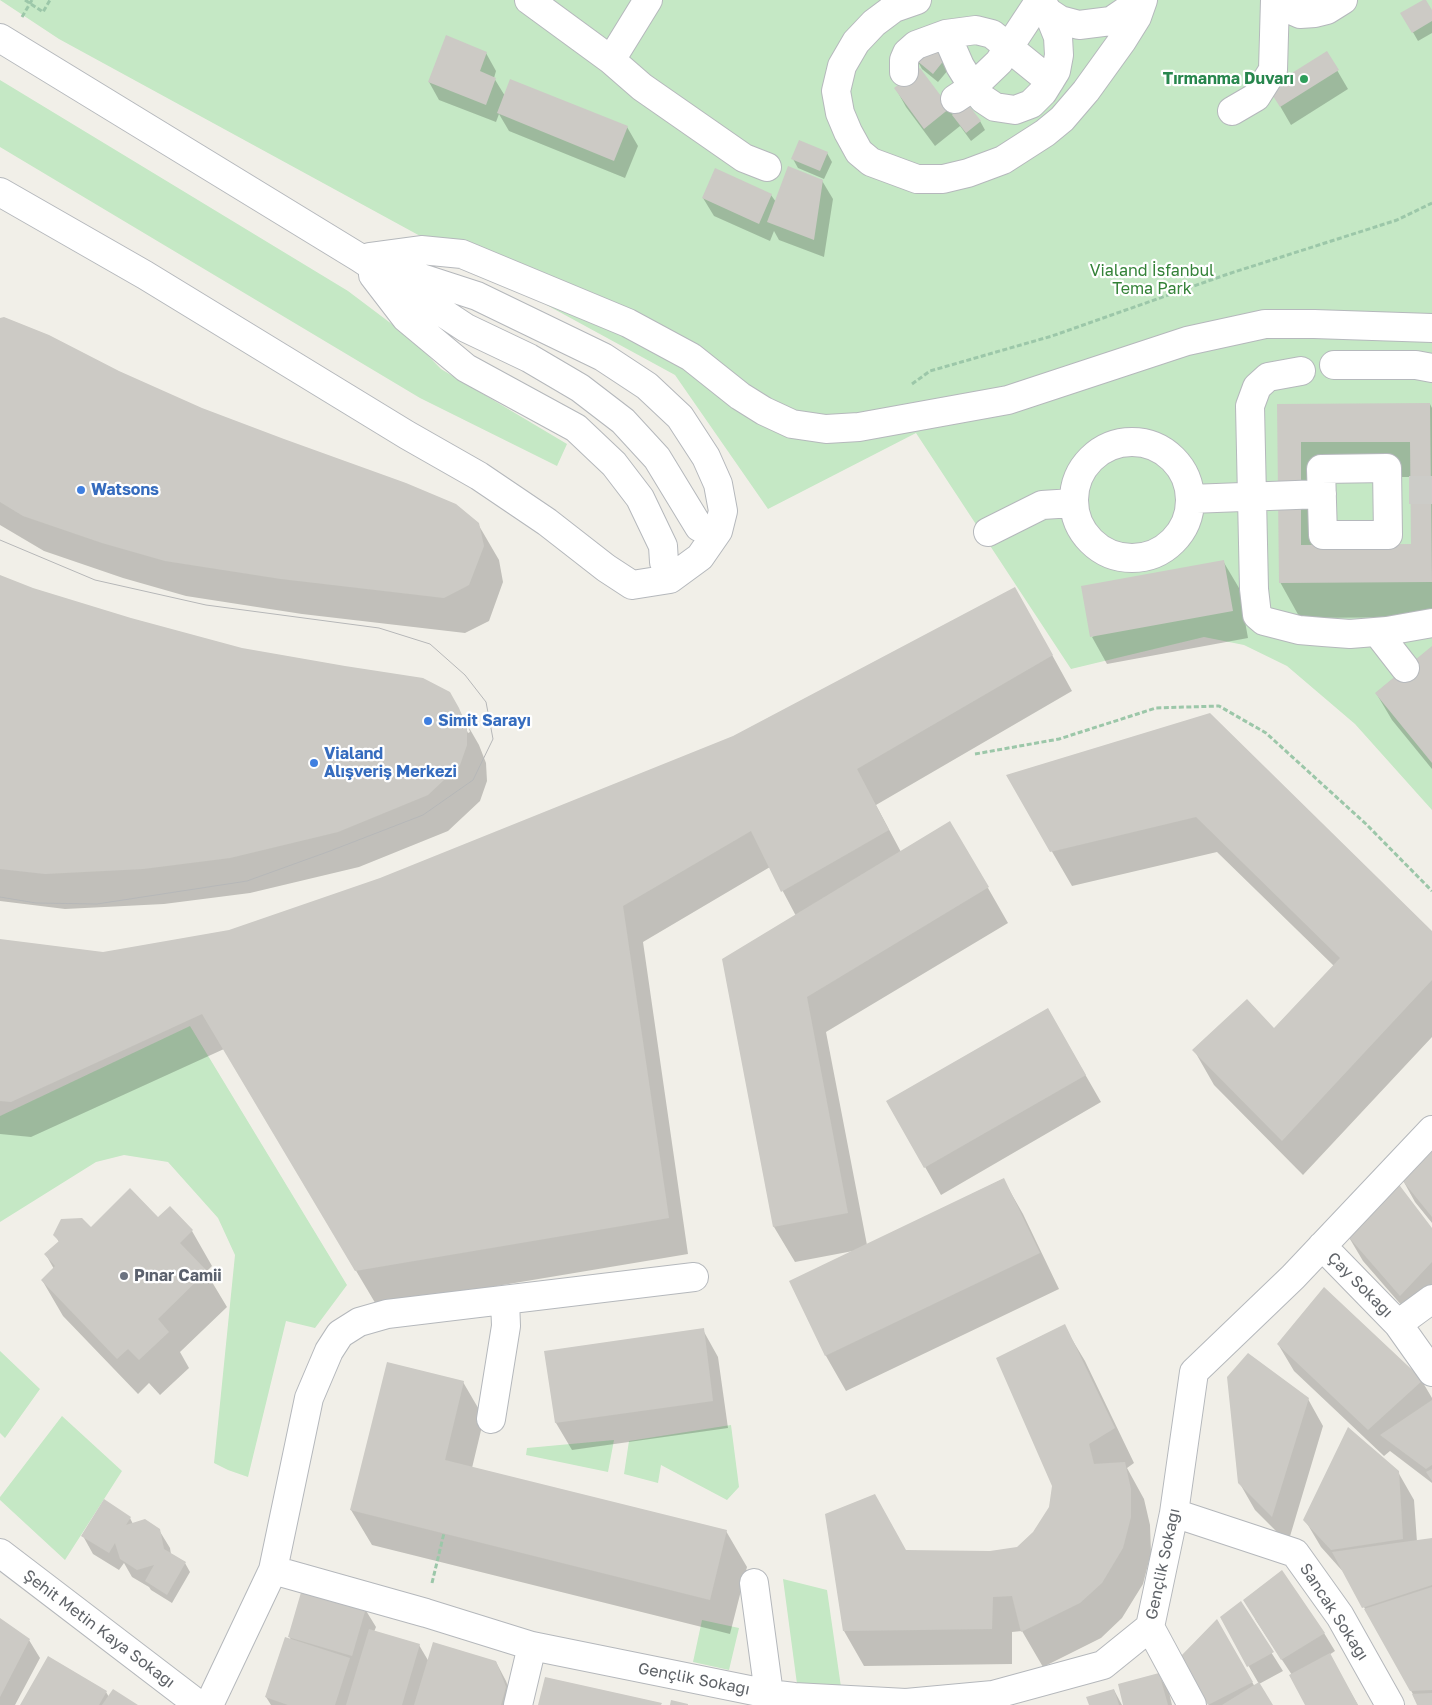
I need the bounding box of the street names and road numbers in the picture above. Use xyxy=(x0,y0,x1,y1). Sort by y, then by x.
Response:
street label: Çay Sokağı xyxy=(1323,1248,1397,1322)
street label: Gençlik Sokağı xyxy=(1142,1507,1184,1621)
street label: Sancak Sokağı xyxy=(1296,1560,1372,1664)
street label: Şehit Metin Kaya Sokağı xyxy=(19,1566,179,1692)
street label: Gençlik Sokağı xyxy=(636,1659,752,1699)

